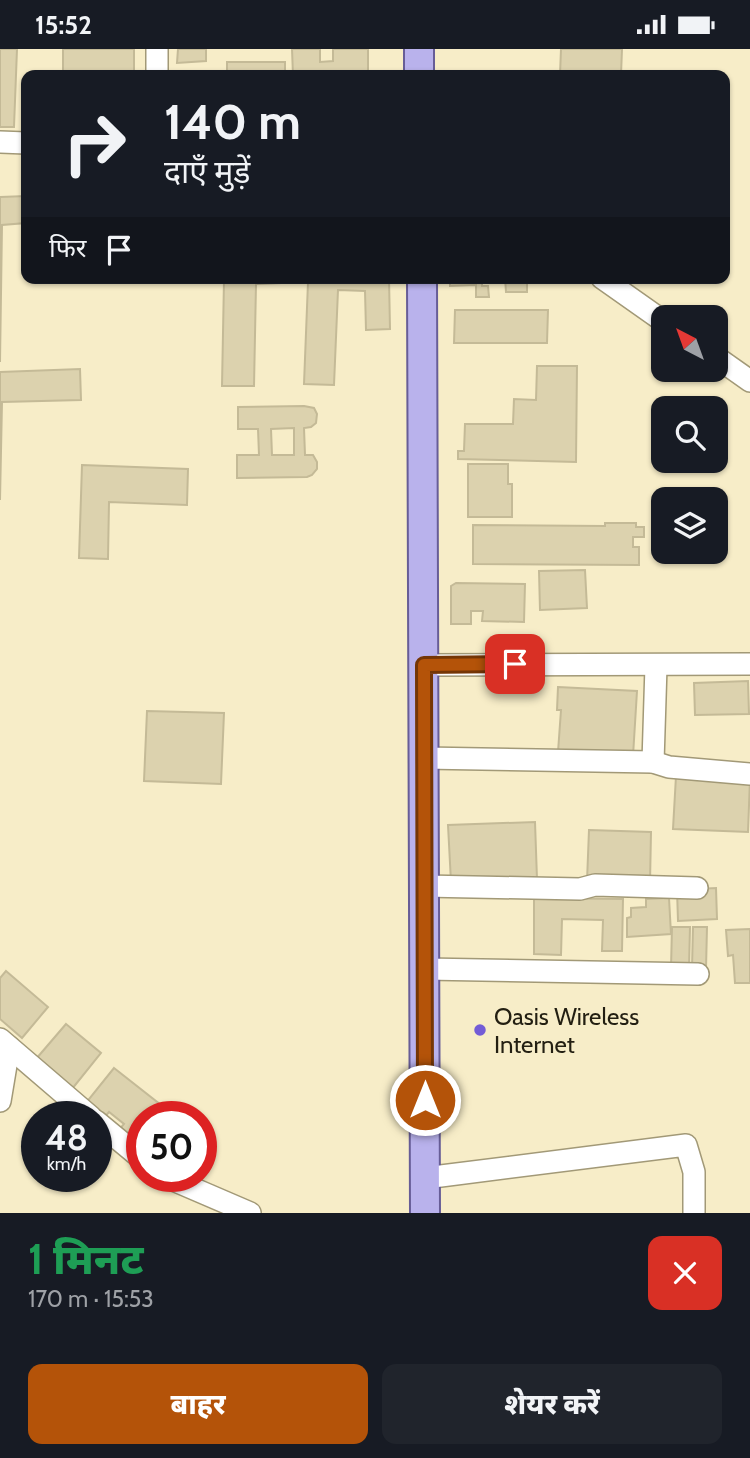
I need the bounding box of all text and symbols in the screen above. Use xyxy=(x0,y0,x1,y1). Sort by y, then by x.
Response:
text: 15:52 xyxy=(35,9,92,41)
text: 140 m xyxy=(164,92,301,151)
icon: right xyxy=(49,98,140,189)
text: दाएँ मुड़ें xyxy=(164,152,250,191)
icon: arrive xyxy=(100,231,138,269)
text: फिर xyxy=(49,232,86,264)
north arrow xyxy=(651,305,728,381)
map controls xyxy=(651,305,728,564)
button: search xyxy=(651,396,728,473)
button: layers xyxy=(651,487,728,564)
pin xyxy=(485,634,545,694)
icon: arrive xyxy=(496,645,534,683)
place label: Oasis Wireless Internet xyxy=(494,1002,639,1059)
marker: Oasis Wireless Internet xyxy=(472,1022,488,1038)
position arrow xyxy=(388,1063,462,1137)
speed limit sign: 50 xyxy=(126,1101,217,1192)
text: 48 xyxy=(45,1116,88,1159)
text: km/h xyxy=(47,1153,86,1175)
text: 1 मिनट xyxy=(28,1233,143,1285)
button: close xyxy=(648,1236,722,1310)
text: 170 m · 15:53 xyxy=(28,1285,154,1313)
button: बाहर xyxy=(28,1364,368,1444)
button: शेयर करें xyxy=(382,1364,722,1444)

